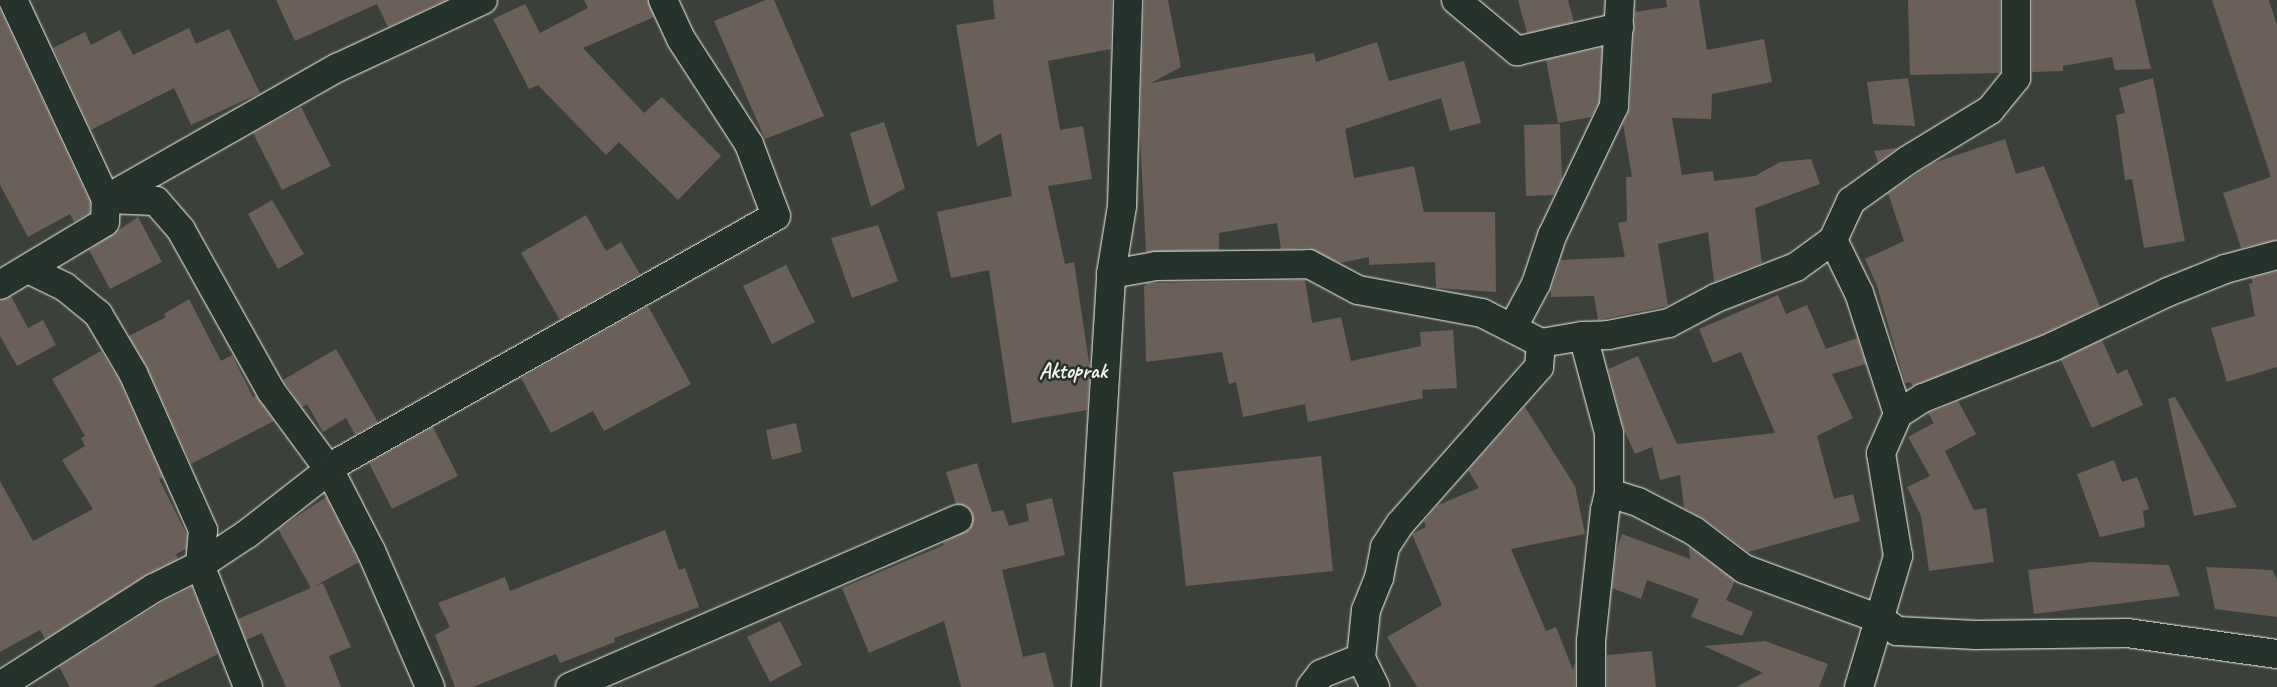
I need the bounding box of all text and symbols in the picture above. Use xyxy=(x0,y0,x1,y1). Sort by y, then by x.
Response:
district label: Aktoprak xyxy=(1039,359,1107,385)

